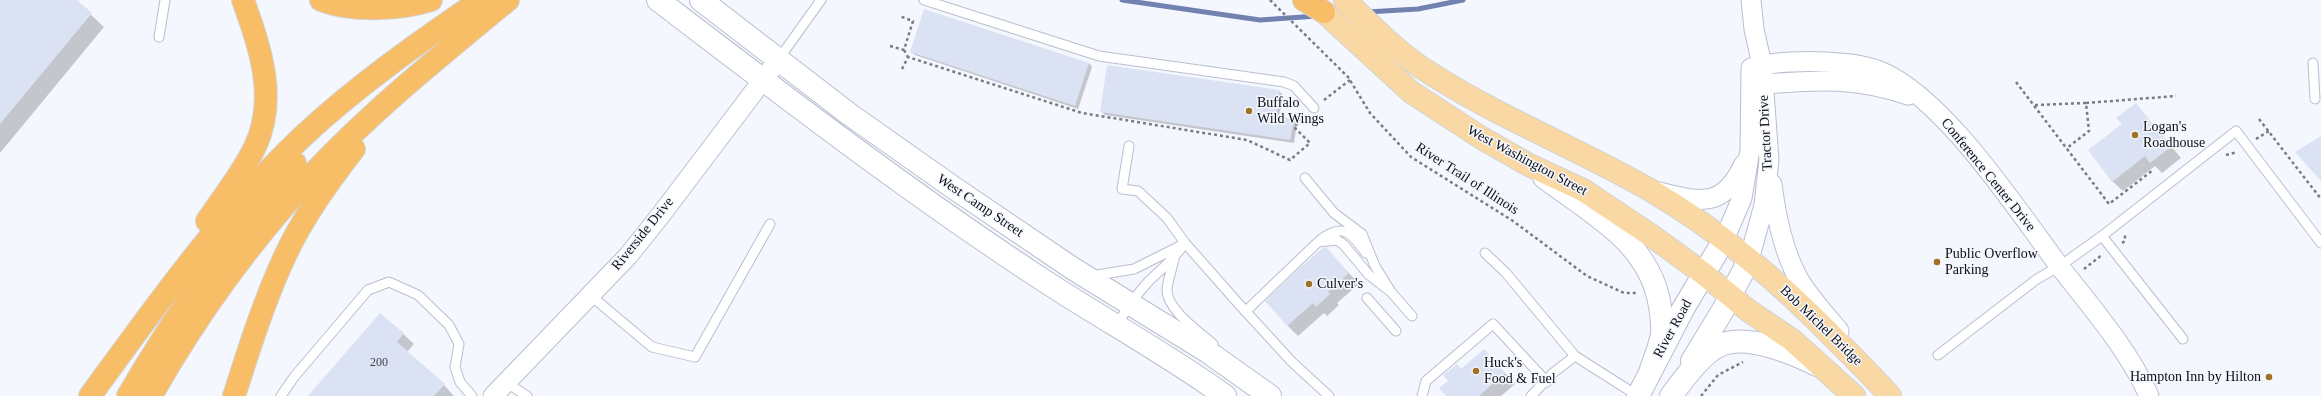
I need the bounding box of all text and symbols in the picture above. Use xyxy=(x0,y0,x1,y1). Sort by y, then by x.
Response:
place label: Buffalo Wild Wings xyxy=(1257,95,1324,128)
street label: Tractor Drive xyxy=(1756,95,1776,171)
marker: Buffalo Wild Wings xyxy=(1244,106,1254,116)
street label: Conference Center Drive xyxy=(1937,115,2039,235)
place label: Logan's Roadhouse xyxy=(2143,119,2205,152)
street label: West Washington Street xyxy=(1464,122,1590,200)
marker: Logan's Roadhouse xyxy=(2130,130,2140,140)
street label: River Trail of Illinois xyxy=(1412,139,1522,219)
street label: West Camp Street xyxy=(934,171,1026,241)
street label: Riverside Drive xyxy=(608,194,678,274)
place label: Public Overflow Parking xyxy=(1945,246,2038,278)
marker: Public Overflow Parking xyxy=(1932,257,1942,267)
place label: Culver's xyxy=(1317,276,1363,292)
marker: Culver's xyxy=(1304,279,1314,289)
street label: Bob Michel Bridge xyxy=(1776,282,1866,370)
street label: River Road xyxy=(1650,297,1696,361)
place label: Huck's Food & Fuel xyxy=(1484,355,1556,388)
house number: 200 xyxy=(370,356,388,370)
marker: Huck's Food & Fuel xyxy=(1471,366,1481,376)
place label: Hampton Inn by Hilton xyxy=(2130,369,2261,385)
marker: Hampton Inn by Hilton xyxy=(2264,372,2274,382)

